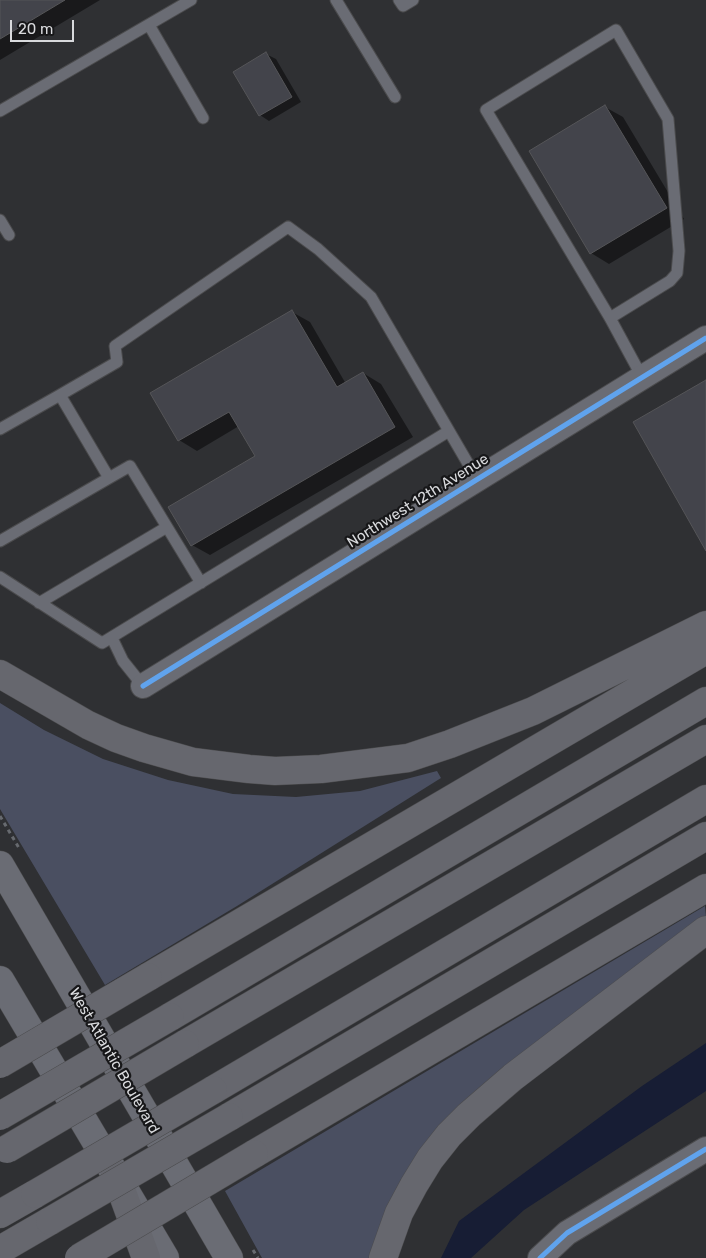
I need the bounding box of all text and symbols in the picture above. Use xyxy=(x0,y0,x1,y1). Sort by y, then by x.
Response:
scale bar xyxy=(12,10,76,42)
text: 20 m xyxy=(18,20,53,38)
street label: Northwest 12th Avenue xyxy=(344,450,492,552)
street label: West Atlantic Boulevard xyxy=(65,985,163,1137)

